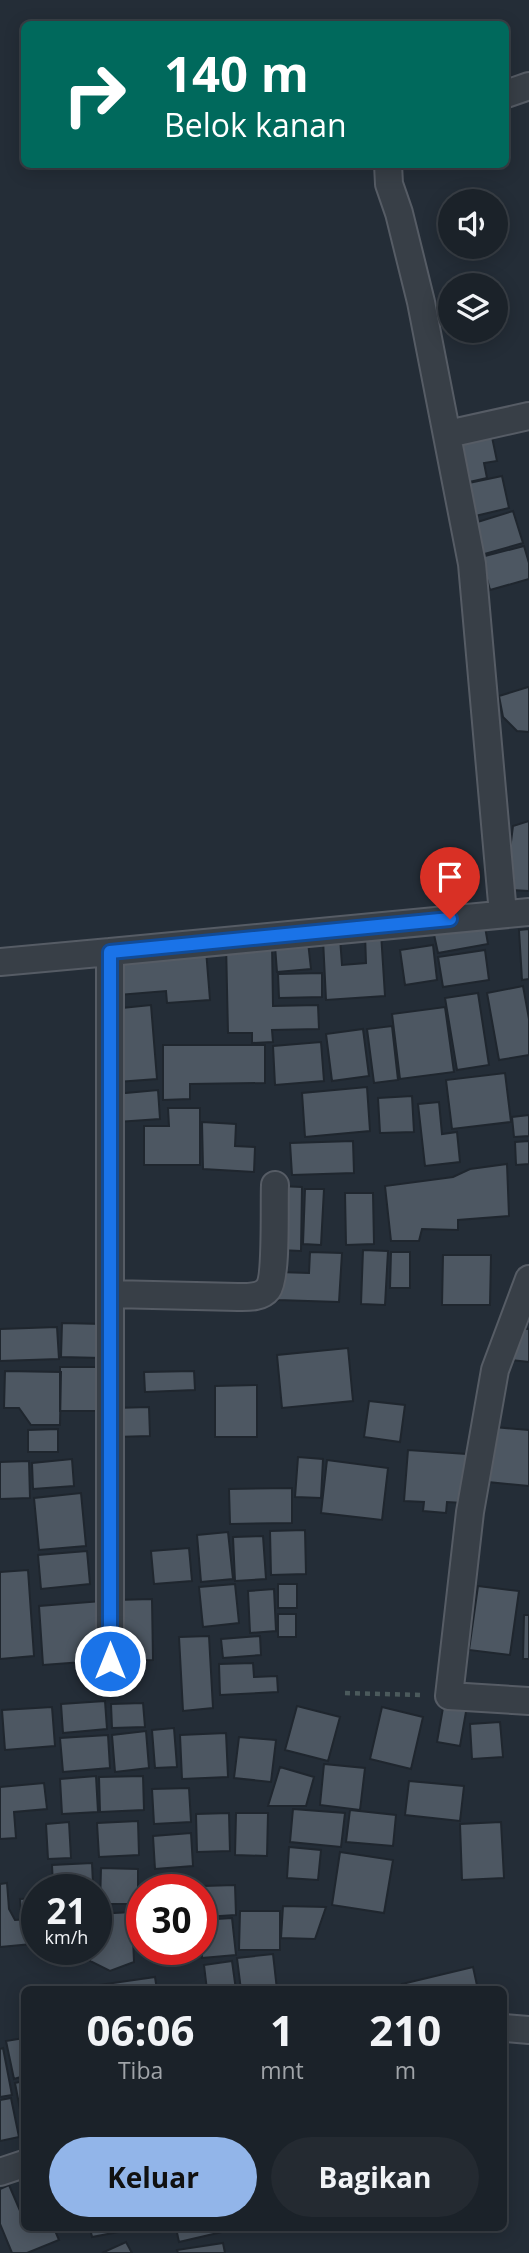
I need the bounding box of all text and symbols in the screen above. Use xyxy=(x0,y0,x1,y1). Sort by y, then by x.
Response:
text: 140 m xyxy=(164,40,309,106)
icon: right xyxy=(49,49,140,140)
text: Belok kanan xyxy=(164,103,347,146)
map controls xyxy=(438,189,508,343)
button: sound xyxy=(438,189,508,259)
button: layers xyxy=(438,273,508,343)
pin xyxy=(420,847,480,919)
icon: arrive xyxy=(431,858,469,896)
position arrow xyxy=(73,1624,147,1698)
speed limit sign: 30 xyxy=(126,1874,217,1965)
text: 21 xyxy=(46,1887,87,1934)
text: km/h xyxy=(45,1925,88,1949)
text: 06:06 xyxy=(87,2001,195,2058)
text: 1 xyxy=(270,2001,294,2058)
text: 210 xyxy=(369,2001,441,2058)
text: Tiba xyxy=(118,2054,163,2086)
text: mnt xyxy=(260,2054,304,2086)
text: m xyxy=(395,2054,416,2086)
button: Keluar xyxy=(49,2137,257,2217)
button: Bagikan xyxy=(271,2137,479,2217)

